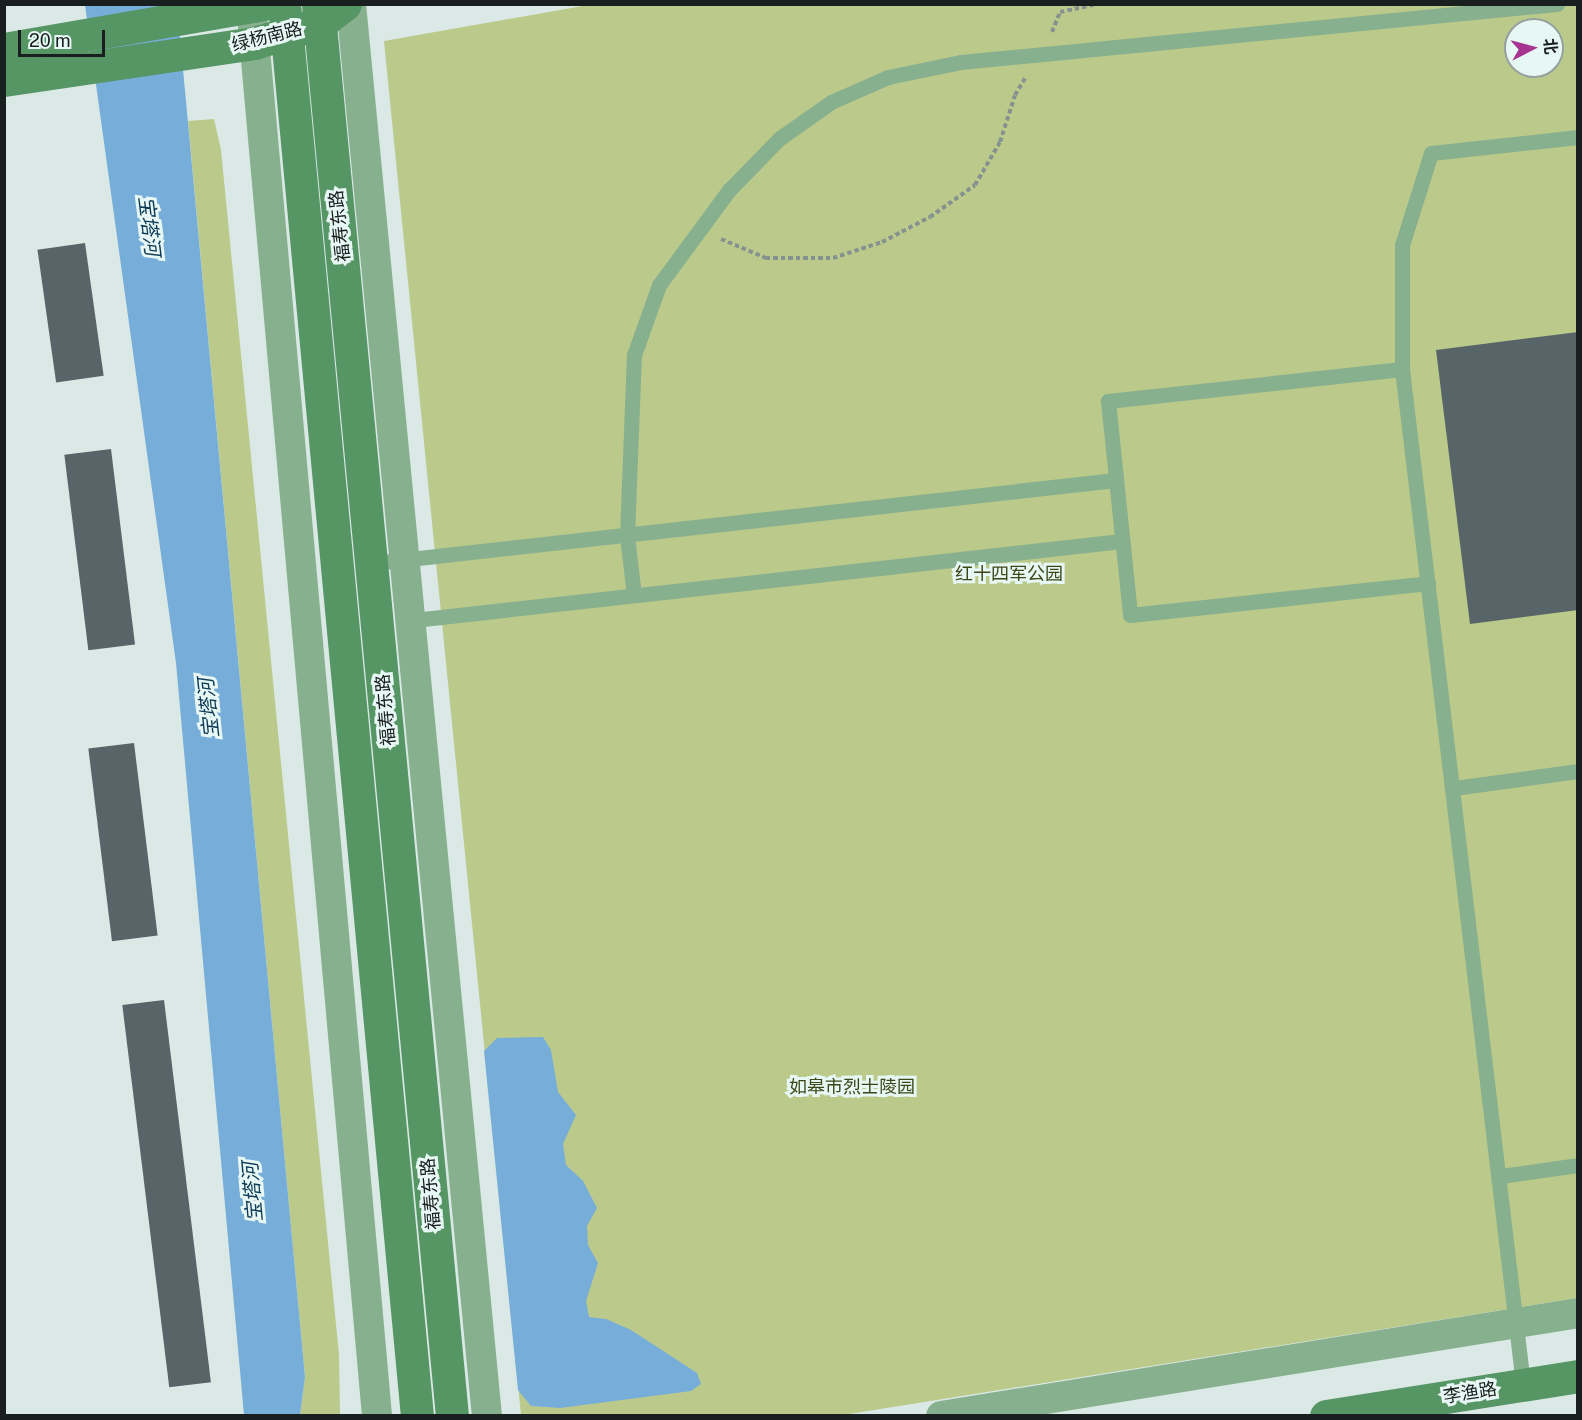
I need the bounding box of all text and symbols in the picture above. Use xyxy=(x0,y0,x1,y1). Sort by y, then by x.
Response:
scale bar xyxy=(21,18,108,56)
street label: 绿杨南路 xyxy=(229,18,305,56)
north arrow xyxy=(1504,18,1564,78)
text: 20 m xyxy=(29,30,71,51)
text: 北 xyxy=(1540,37,1561,55)
street label: 福寿东路 xyxy=(325,189,355,263)
water label: 宝塔河 xyxy=(133,195,165,257)
park label: 红十四军公园 xyxy=(955,563,1063,585)
street label: 福寿东路 xyxy=(372,673,400,747)
water label: 宝塔河 xyxy=(194,677,224,739)
park label: 如皋市烈士陵园 xyxy=(789,1076,915,1098)
street label: 福寿东路 xyxy=(417,1157,445,1231)
water label: 宝塔河 xyxy=(238,1161,268,1223)
street label: 李渔路 xyxy=(1442,1378,1498,1408)

